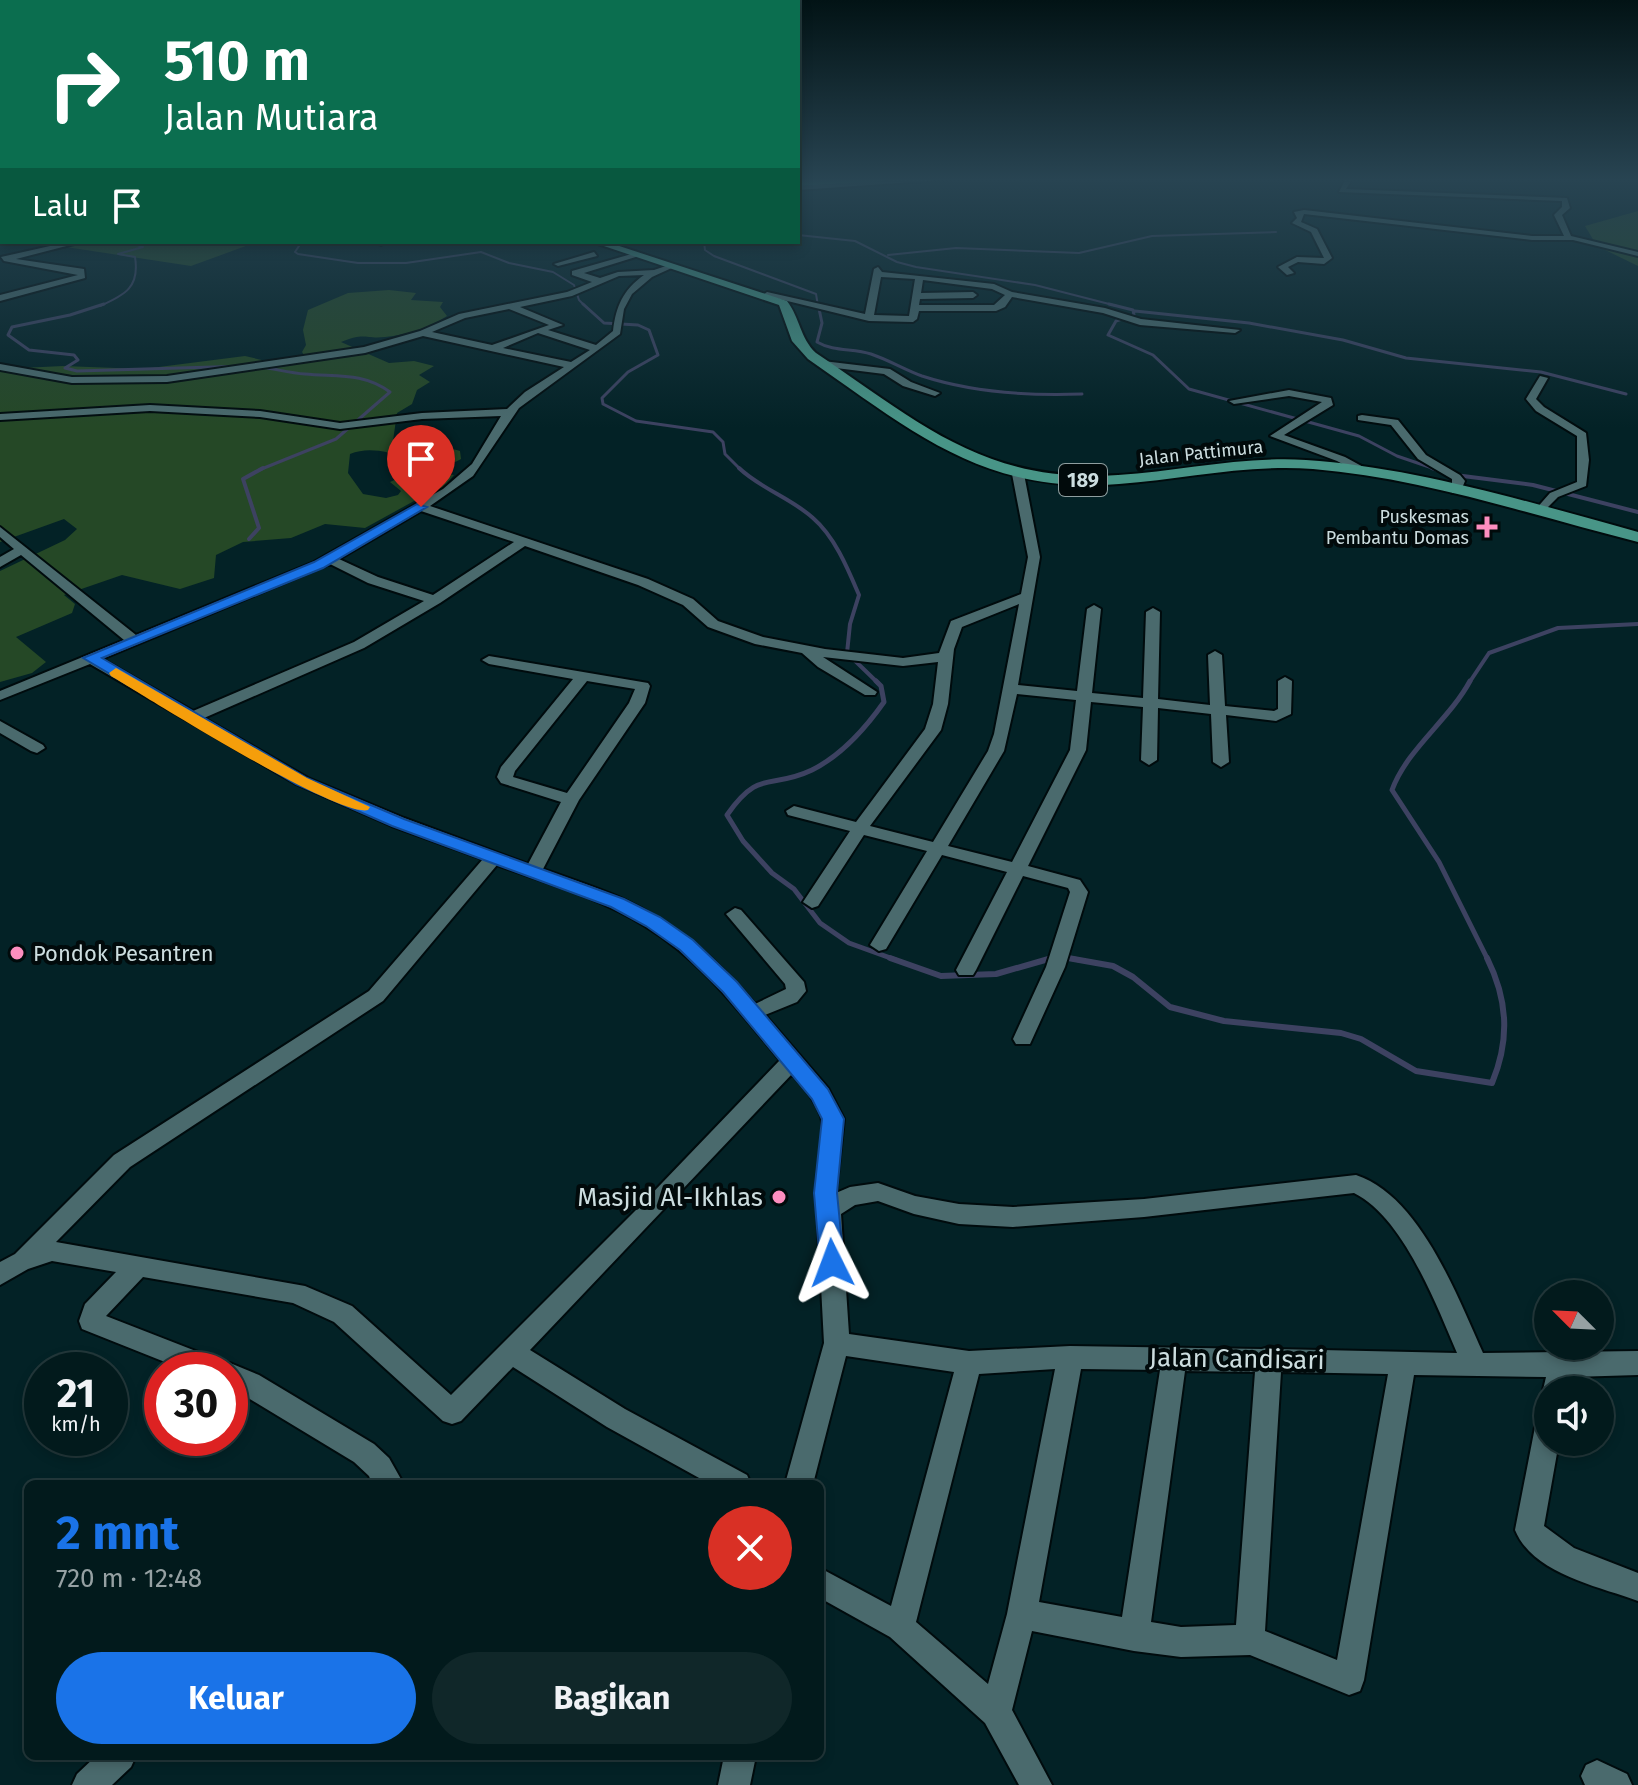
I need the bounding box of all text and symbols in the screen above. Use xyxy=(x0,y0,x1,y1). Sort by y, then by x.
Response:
text: 510 m xyxy=(164,28,310,95)
icon: right xyxy=(32,32,136,136)
text: Jalan Mutiara xyxy=(164,96,379,140)
icon: arrive xyxy=(105,184,149,228)
text: Lalu xyxy=(32,188,89,224)
pin xyxy=(387,425,455,507)
street label: Jalan Pattimura xyxy=(1138,436,1264,470)
icon: arrive xyxy=(399,437,443,481)
road number: 189 xyxy=(1059,464,1107,496)
place label: Puskesmas Pembantu Domas xyxy=(1326,506,1469,549)
marker: Puskesmas Pembantu Domas xyxy=(1476,516,1498,538)
place label: Pondok Pesantren xyxy=(33,940,214,967)
marker: Pondok Pesantren xyxy=(8,944,26,962)
place label: Masjid Al-Ikhlas xyxy=(577,1182,763,1213)
marker: Masjid Al-Ikhlas xyxy=(770,1188,788,1206)
position arrow xyxy=(790,1221,874,1305)
north arrow xyxy=(1534,1280,1614,1360)
map controls xyxy=(1534,1280,1614,1456)
street label: Jalan Candisari xyxy=(1149,1342,1325,1376)
speed limit sign: 30 xyxy=(144,1352,248,1456)
text: 21 xyxy=(57,1370,95,1418)
button: sound xyxy=(1534,1376,1614,1456)
text: km/h xyxy=(51,1412,101,1436)
text: 2 mnt xyxy=(56,1504,179,1562)
button: close xyxy=(708,1506,792,1590)
text: 720 m · 12:48 xyxy=(56,1563,202,1594)
button: Keluar xyxy=(56,1652,416,1744)
button: Bagikan xyxy=(432,1652,792,1744)

